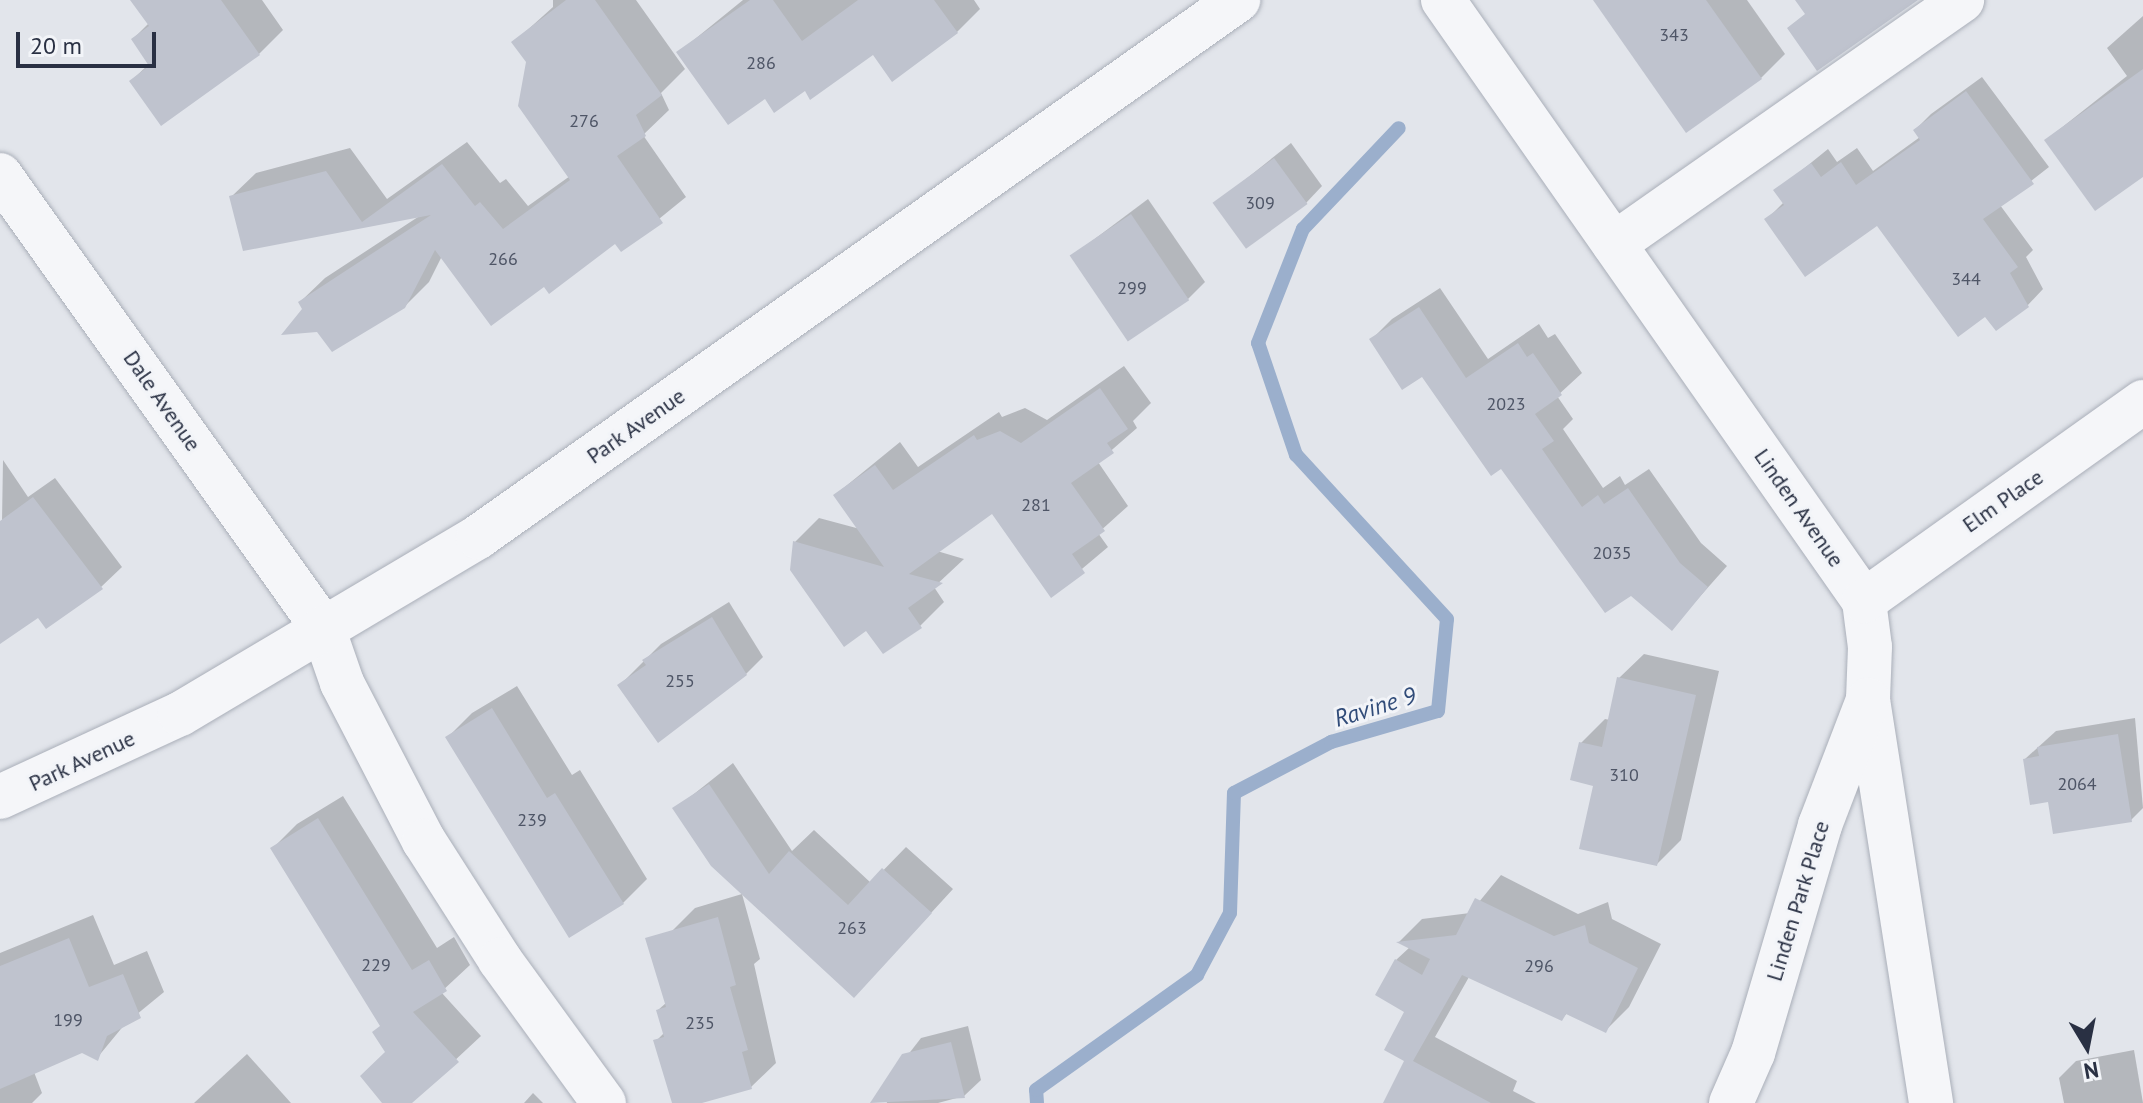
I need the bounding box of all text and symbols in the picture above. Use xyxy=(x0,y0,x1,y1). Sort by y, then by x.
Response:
scale bar xyxy=(20,16,160,66)
house number: 343 xyxy=(1659,24,1689,46)
text: 20 m xyxy=(30,30,82,61)
house number: 286 xyxy=(746,52,776,74)
house number: 276 xyxy=(569,110,599,132)
house number: 309 xyxy=(1245,192,1275,214)
house number: 266 xyxy=(488,248,518,270)
house number: 344 xyxy=(1951,268,1981,290)
house number: 299 xyxy=(1117,277,1147,299)
street label: Dale Avenue xyxy=(117,345,207,457)
street label: Park Avenue xyxy=(581,382,691,470)
house number: 2023 xyxy=(1486,393,1526,415)
street label: Linden Avenue xyxy=(1748,444,1850,572)
street label: Elm Place xyxy=(1958,464,2048,538)
house number: 281 xyxy=(1021,494,1051,516)
house number: 2035 xyxy=(1592,542,1632,564)
house number: 255 xyxy=(665,670,695,692)
water label: Ravine 9 xyxy=(1331,681,1419,733)
street label: Park Avenue xyxy=(24,725,140,797)
house number: 310 xyxy=(1609,764,1639,786)
house number: 2064 xyxy=(2057,773,2097,795)
house number: 239 xyxy=(517,809,547,831)
street label: Linden Park Place xyxy=(1761,817,1835,985)
house number: 263 xyxy=(837,917,867,939)
house number: 229 xyxy=(361,954,391,976)
house number: 296 xyxy=(1524,955,1554,977)
north arrow xyxy=(2047,1007,2127,1087)
house number: 199 xyxy=(53,1009,83,1031)
house number: 235 xyxy=(685,1012,715,1034)
text: N xyxy=(2082,1056,2101,1086)

